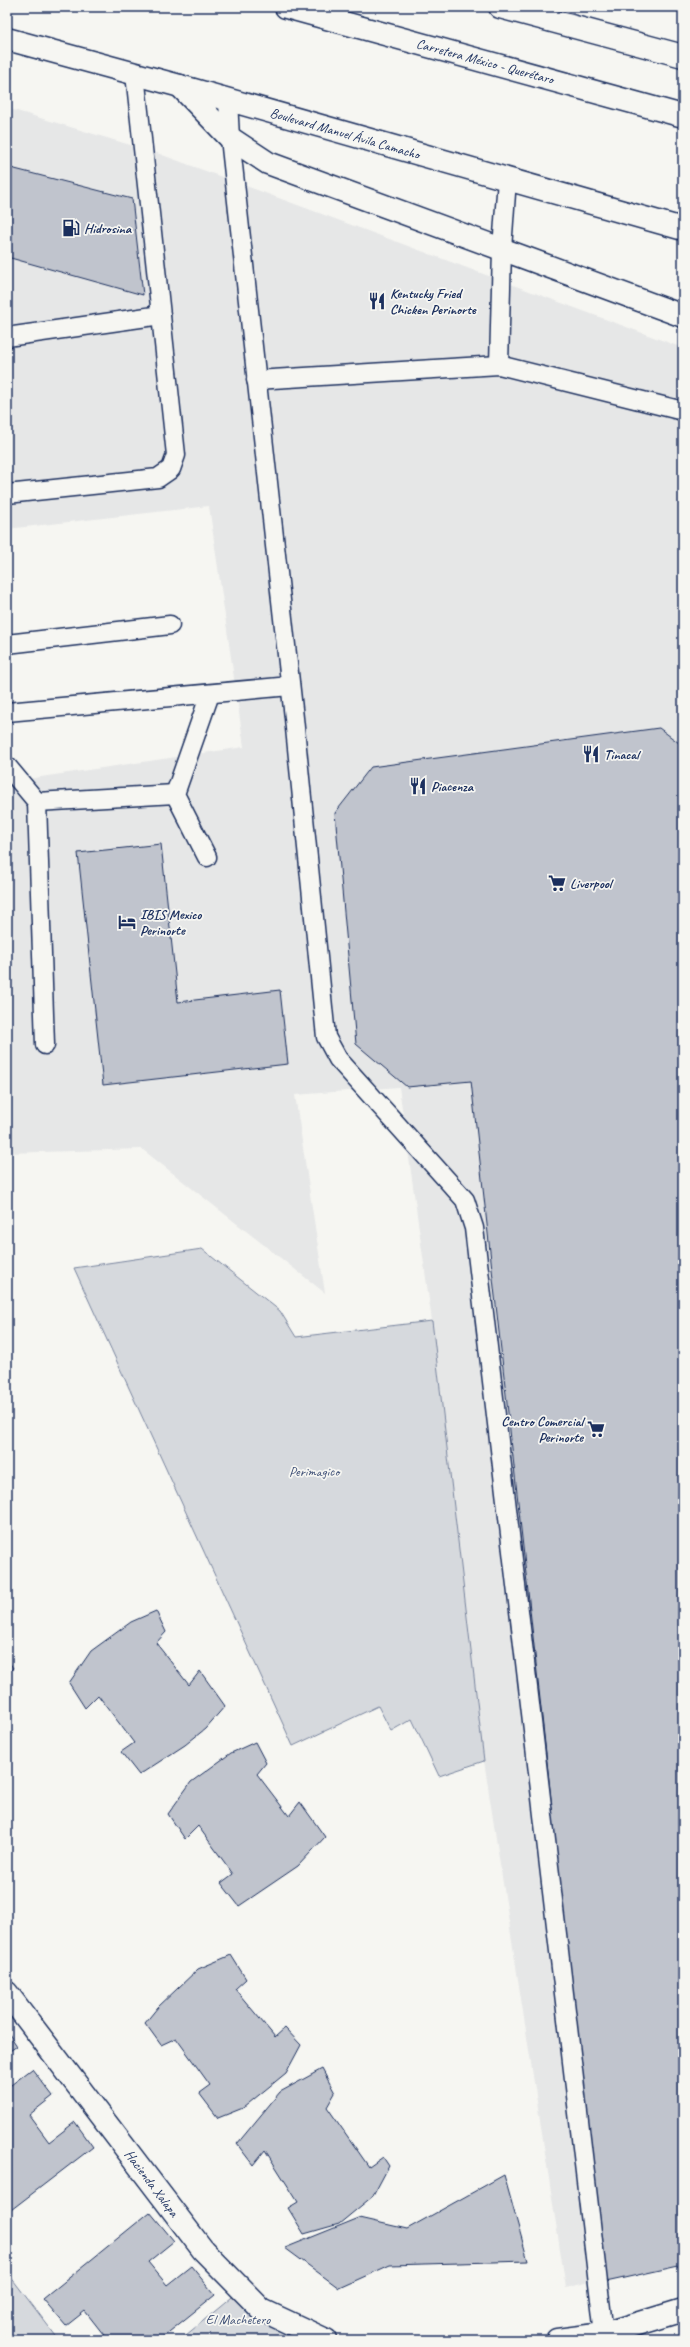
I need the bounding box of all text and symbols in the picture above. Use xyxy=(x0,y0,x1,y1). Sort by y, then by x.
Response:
street label: Carretera México - Querétaro xyxy=(414,35,557,89)
street label: Boulevard Manuel Ávila Camacho xyxy=(268,104,424,164)
fuel station icon: Hidrosina xyxy=(61,218,81,238)
place label: Hidrosina xyxy=(84,220,133,237)
place label: Kentucky Fried Chicken Perinorte xyxy=(390,285,477,318)
restaurant icon: Kentucky Fried Chicken Perinorte xyxy=(367,291,387,311)
restaurant icon: Tinacal xyxy=(581,744,601,764)
place label: Tinacal xyxy=(604,746,641,763)
restaurant icon: Piacenza xyxy=(408,776,428,796)
place label: Piacenza xyxy=(431,778,475,795)
supermarket icon: Liverpool xyxy=(547,873,567,893)
place label: Liverpool xyxy=(570,875,615,892)
place label: IBIS Mexico Perinorte xyxy=(140,906,202,939)
hotel icon: IBIS Mexico Perinorte xyxy=(117,912,137,932)
place label: Centro Comercial Perinorte xyxy=(501,1413,586,1446)
supermarket icon: Centro Comercial Perinorte xyxy=(586,1419,606,1439)
park label: Perimagico xyxy=(289,1463,341,1480)
street label: Hacienda Xalapa xyxy=(121,2146,183,2221)
park label: El Machetero xyxy=(206,2311,271,2328)

